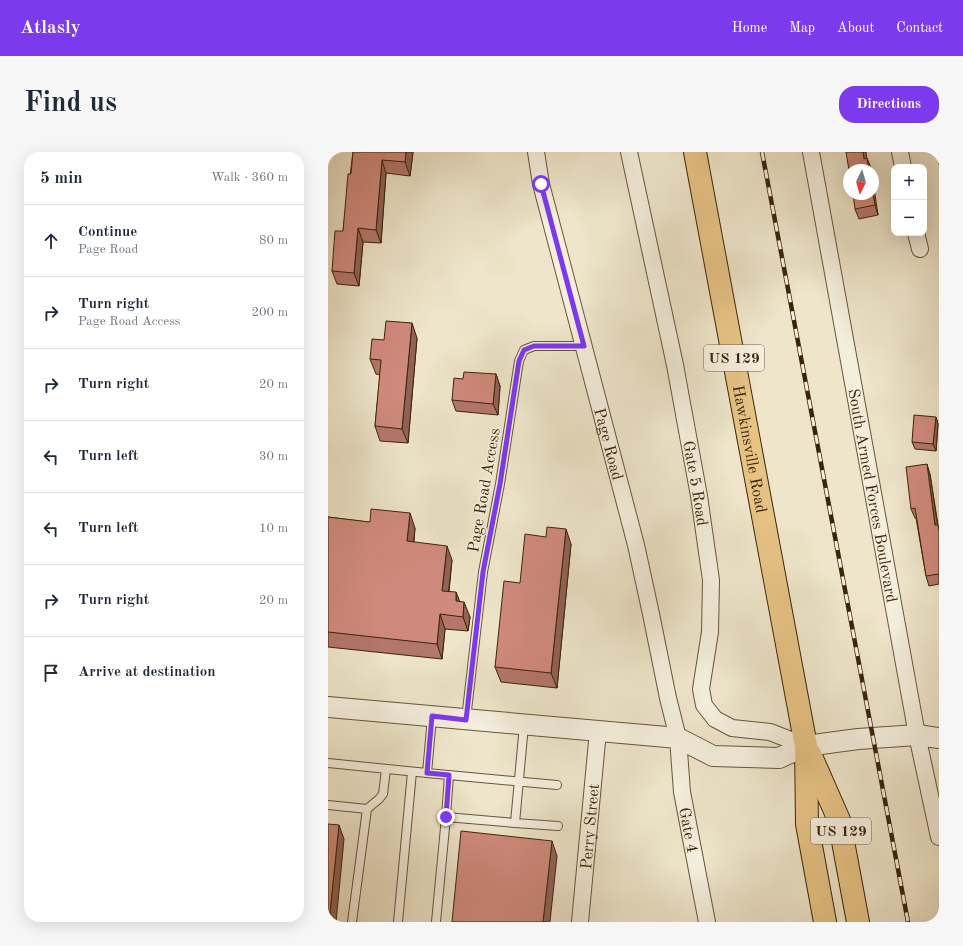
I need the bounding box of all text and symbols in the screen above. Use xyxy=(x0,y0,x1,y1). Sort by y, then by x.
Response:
text: Atlasly xyxy=(20,19,81,38)
text: Home xyxy=(732,21,767,35)
text: Map xyxy=(789,21,815,35)
text: About xyxy=(837,21,874,35)
text: Contact xyxy=(896,21,943,35)
button: Directions xyxy=(839,86,939,123)
text: Find us xyxy=(24,90,117,118)
north arrow xyxy=(843,164,879,200)
map controls xyxy=(891,164,927,236)
button: + xyxy=(891,164,927,200)
text: 5 min xyxy=(40,170,83,187)
text: Walk · 360 m xyxy=(211,171,288,184)
route start xyxy=(532,175,550,193)
button: − xyxy=(891,200,927,236)
text: Continue xyxy=(78,225,137,240)
icon: ahead xyxy=(40,230,62,252)
text: 80 m xyxy=(259,234,288,247)
text: Page Road xyxy=(78,243,138,256)
text: Turn right xyxy=(78,297,149,312)
icon: right xyxy=(40,302,62,324)
text: 200 m xyxy=(251,306,288,319)
text: Page Road Access xyxy=(78,315,180,328)
road number: US 129 xyxy=(704,345,764,371)
icon: right xyxy=(40,374,62,396)
text: Turn right xyxy=(78,377,149,392)
text: 20 m xyxy=(259,378,288,391)
street label: Hawkinsville Road xyxy=(729,384,768,515)
street label: South Armed Forces Boulevard xyxy=(844,388,899,604)
street label: Page Road xyxy=(590,406,625,482)
street label: Page Road Access xyxy=(466,427,504,554)
street label: Gate 5 Road xyxy=(679,440,709,527)
icon: left xyxy=(40,446,62,468)
text: Turn left xyxy=(78,449,138,464)
text: 30 m xyxy=(259,450,288,463)
icon: left xyxy=(40,518,62,540)
text: Turn left xyxy=(78,521,138,536)
text: 10 m xyxy=(259,522,288,535)
icon: right xyxy=(40,590,62,612)
text: Turn right xyxy=(78,593,149,608)
text: 20 m xyxy=(259,594,288,607)
icon: arrive xyxy=(40,662,62,684)
text: Arrive at destination xyxy=(78,665,216,680)
street label: Perry Street xyxy=(579,783,603,870)
street label: Gate 4 xyxy=(675,806,700,854)
route end xyxy=(437,808,455,826)
road number: US 129 xyxy=(811,818,871,844)

